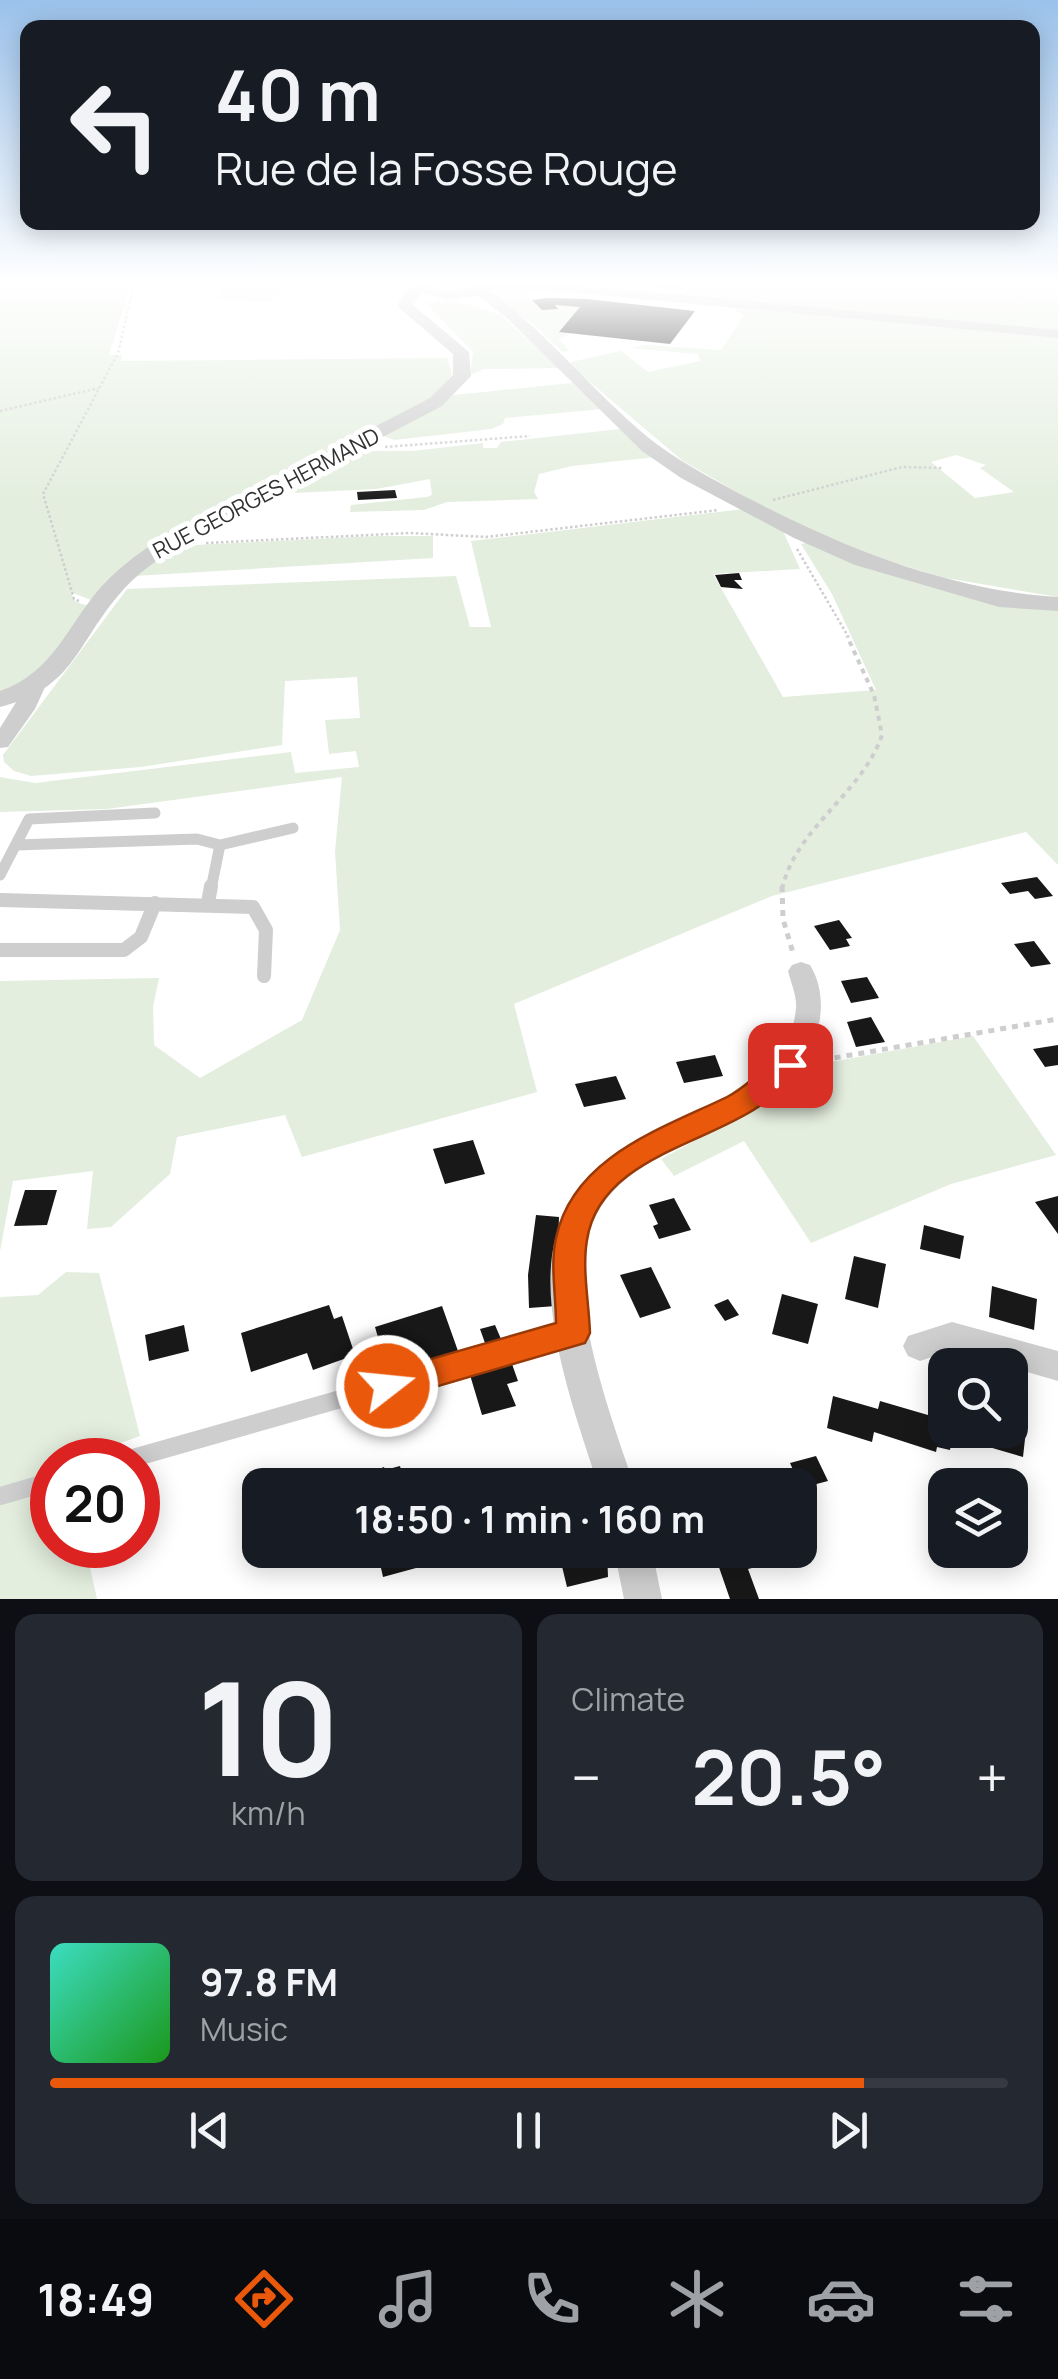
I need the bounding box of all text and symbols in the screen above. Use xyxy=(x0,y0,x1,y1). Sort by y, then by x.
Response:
text: 40 m xyxy=(215,46,381,142)
icon: left xyxy=(50,60,180,190)
text: Rue de la Fosse Rouge xyxy=(215,137,677,199)
street label: RUE GEORGES HERMAND xyxy=(147,420,385,566)
pin xyxy=(748,1023,833,1108)
icon: arrive xyxy=(763,1038,818,1093)
position arrow xyxy=(335,1334,439,1438)
map controls xyxy=(928,1348,1028,1568)
button: search xyxy=(928,1348,1028,1448)
speed limit sign: 20 xyxy=(30,1438,160,1568)
button: layers xyxy=(928,1468,1028,1568)
text: 18:50 · 1 min · 160 m xyxy=(354,1492,705,1544)
text: 10 xyxy=(197,1637,339,1815)
text: Climate xyxy=(572,1677,685,1721)
text: 20.5° xyxy=(692,1725,886,1828)
text: − xyxy=(572,1739,601,1815)
text: + xyxy=(976,1739,1008,1815)
text: km/h xyxy=(231,1791,305,1835)
text: 97.8 FM xyxy=(200,1955,338,2007)
text: Music xyxy=(200,2007,288,2051)
icon: previous xyxy=(182,2103,237,2158)
icon: pause xyxy=(501,2103,556,2158)
icon: next xyxy=(821,2103,876,2158)
icon: directions xyxy=(229,2264,299,2334)
icon: music xyxy=(373,2264,443,2334)
icon: phone xyxy=(517,2264,587,2334)
icon: climate xyxy=(662,2264,732,2334)
icon: car xyxy=(806,2264,876,2334)
icon: filters xyxy=(951,2264,1021,2334)
text: 18:49 xyxy=(37,2268,154,2330)

